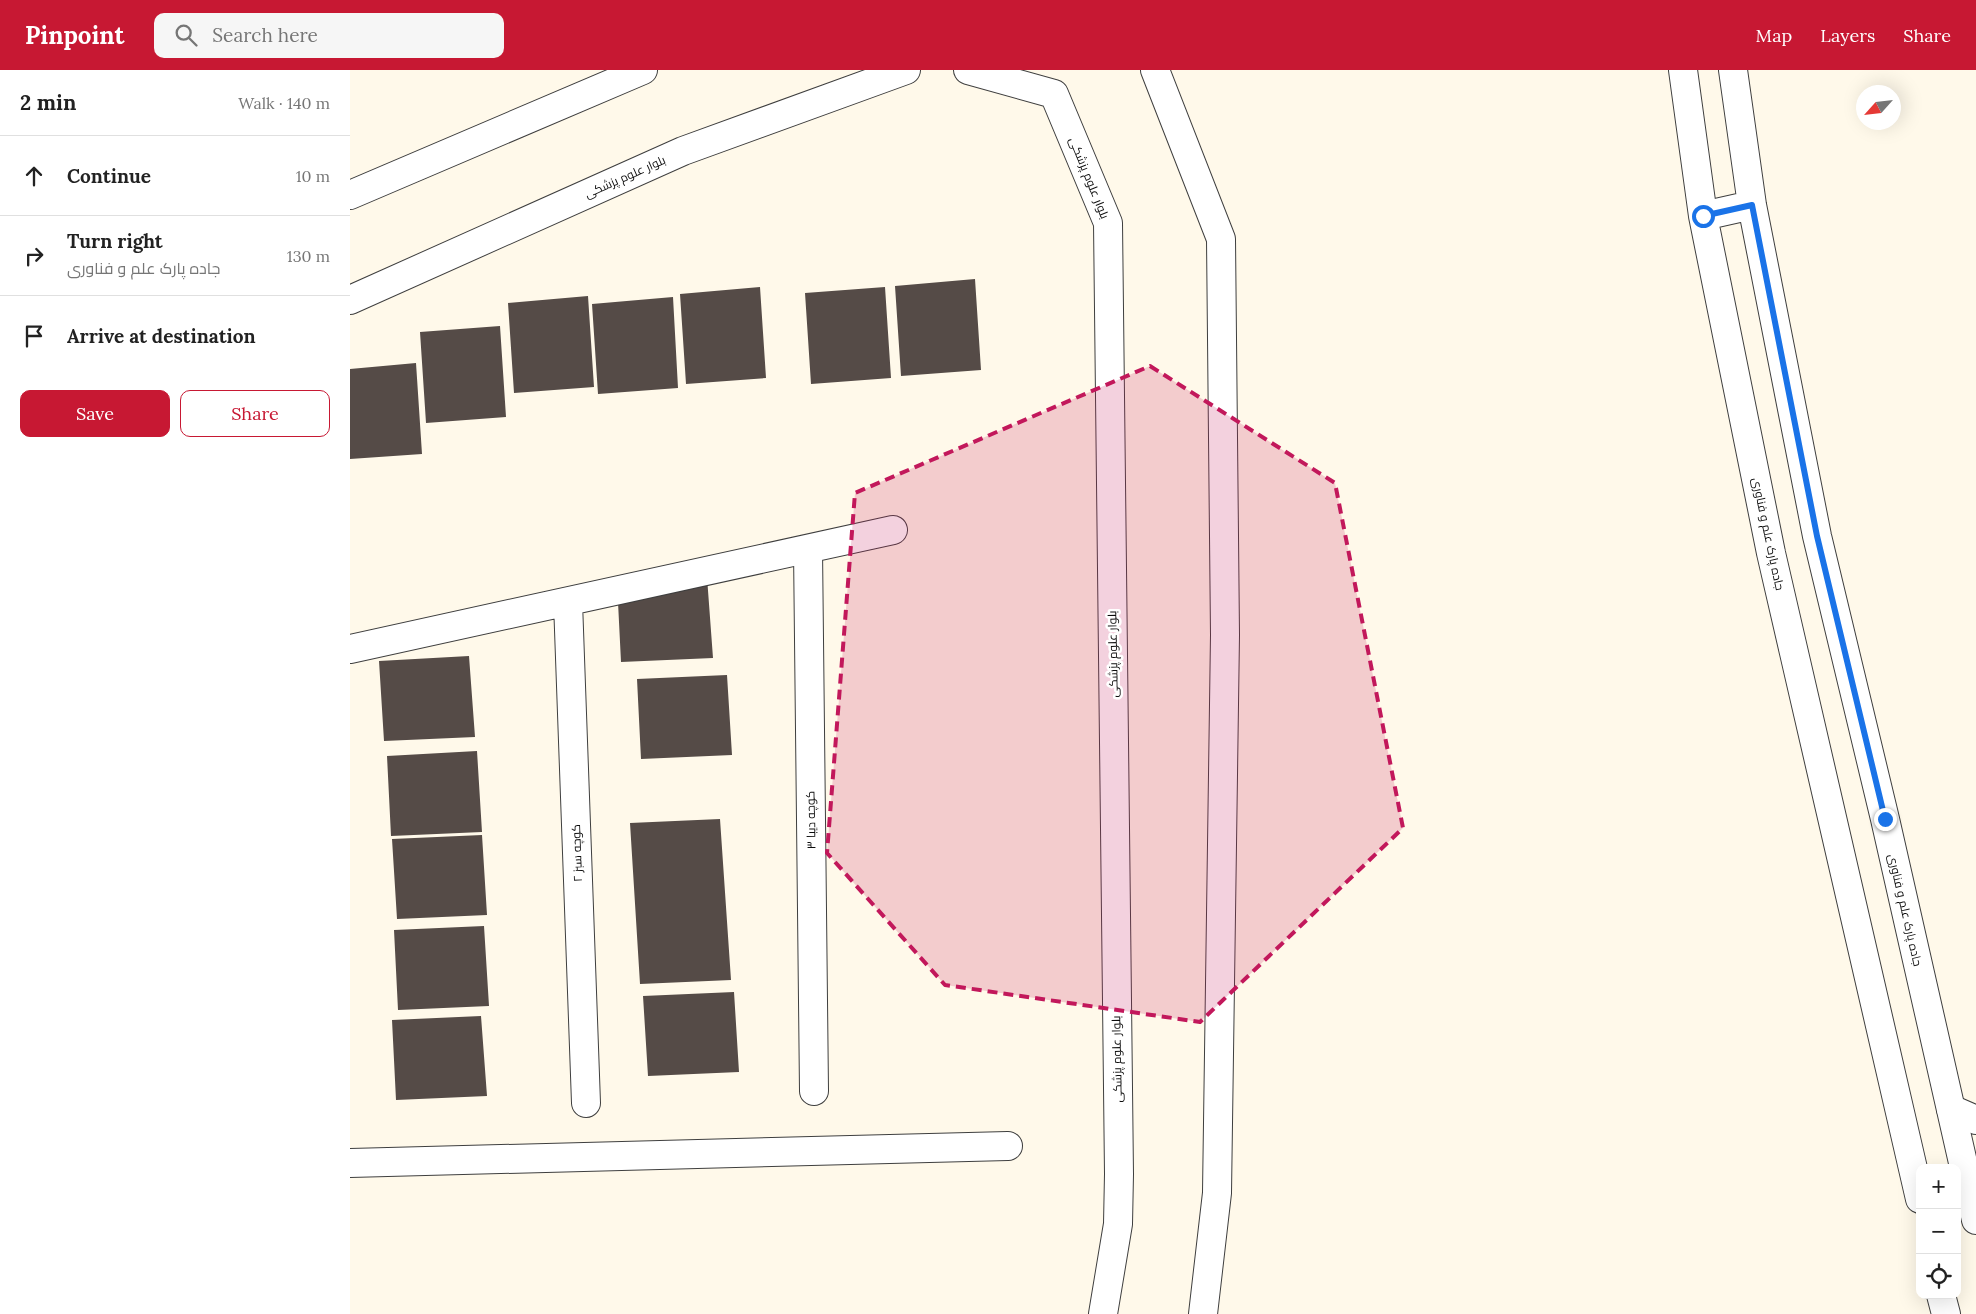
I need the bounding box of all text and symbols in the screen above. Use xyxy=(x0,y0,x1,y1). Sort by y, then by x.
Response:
search box xyxy=(154,13,504,58)
text: Pinpoint xyxy=(25,20,124,51)
icon: search xyxy=(172,21,200,49)
text: Search here xyxy=(212,23,318,47)
text: Map xyxy=(1756,24,1792,47)
text: Layers xyxy=(1820,24,1875,47)
text: Share xyxy=(1903,24,1951,47)
north arrow xyxy=(1856,85,1901,130)
text: 2 min xyxy=(20,89,76,116)
text: Walk · 140 m xyxy=(238,93,330,113)
street label: بلوار علوم پزشکی xyxy=(1064,135,1113,222)
street label: بلوار علوم پزشکی xyxy=(582,152,668,203)
icon: ahead xyxy=(20,162,48,190)
text: Continue xyxy=(67,164,151,188)
text: 10 m xyxy=(296,166,330,186)
route start xyxy=(1692,205,1715,228)
text: Turn right xyxy=(67,229,163,253)
icon: right xyxy=(20,242,48,270)
text: 130 m xyxy=(287,246,330,266)
text: جاده پارک علم و فناوری xyxy=(67,258,220,278)
icon: arrive xyxy=(20,322,48,350)
text: Arrive at destination xyxy=(67,324,256,348)
button: Save xyxy=(20,390,170,437)
button: Share xyxy=(180,390,330,437)
street label: جاده پارک علم و فناوری xyxy=(1747,476,1788,592)
street label: بلوار علوم پزشکی xyxy=(1104,610,1123,698)
street label: کوچه دیبا ۳ xyxy=(802,791,821,849)
route end xyxy=(1874,808,1897,831)
street label: کوچه سبز ۲ xyxy=(568,824,587,882)
street label: جاده پارک علم و فناوری xyxy=(1883,852,1926,968)
street label: بلوار علوم پزشکی xyxy=(1108,1015,1127,1103)
map controls xyxy=(1916,1164,1961,1299)
button: + xyxy=(1916,1164,1961,1209)
button: − xyxy=(1916,1209,1961,1254)
button: locate xyxy=(1916,1254,1961,1299)

